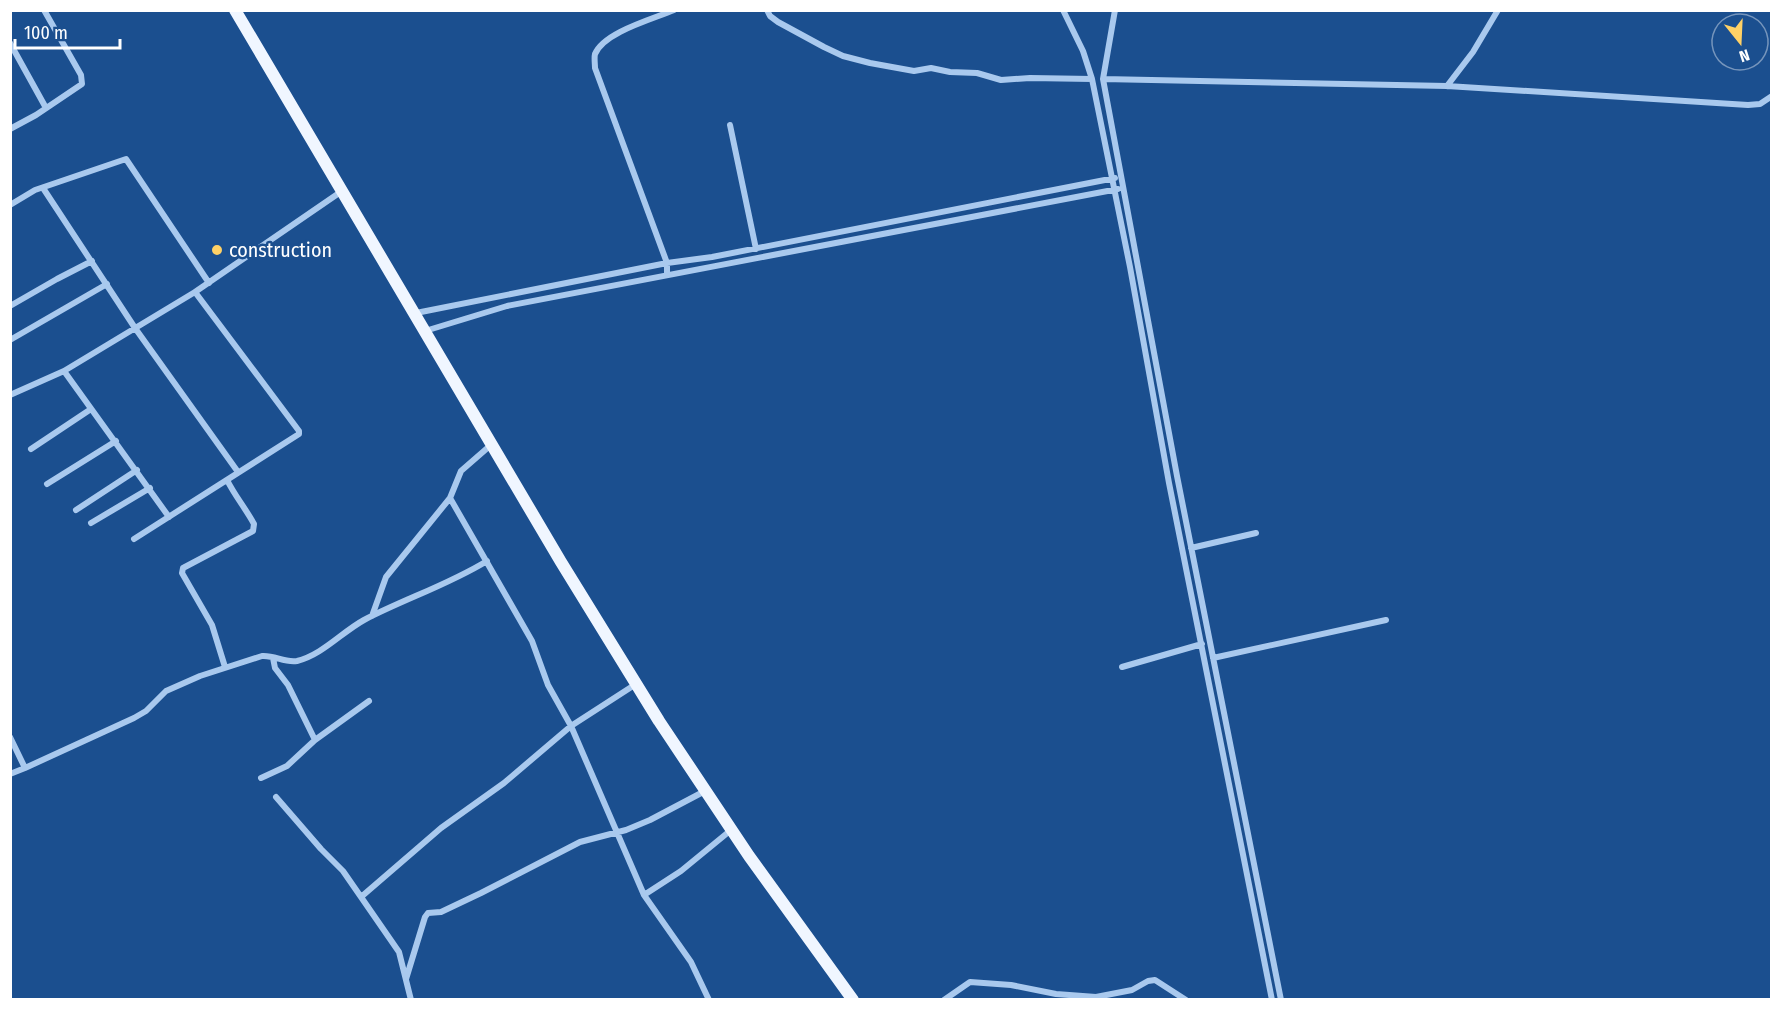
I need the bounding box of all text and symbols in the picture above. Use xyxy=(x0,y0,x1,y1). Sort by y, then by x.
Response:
scale bar xyxy=(15,12,120,50)
north arrow xyxy=(1710,12,1770,72)
text: 100 m xyxy=(24,22,68,44)
text: N xyxy=(1737,45,1752,66)
place label: construction xyxy=(229,238,332,262)
marker: construction xyxy=(210,243,224,257)

